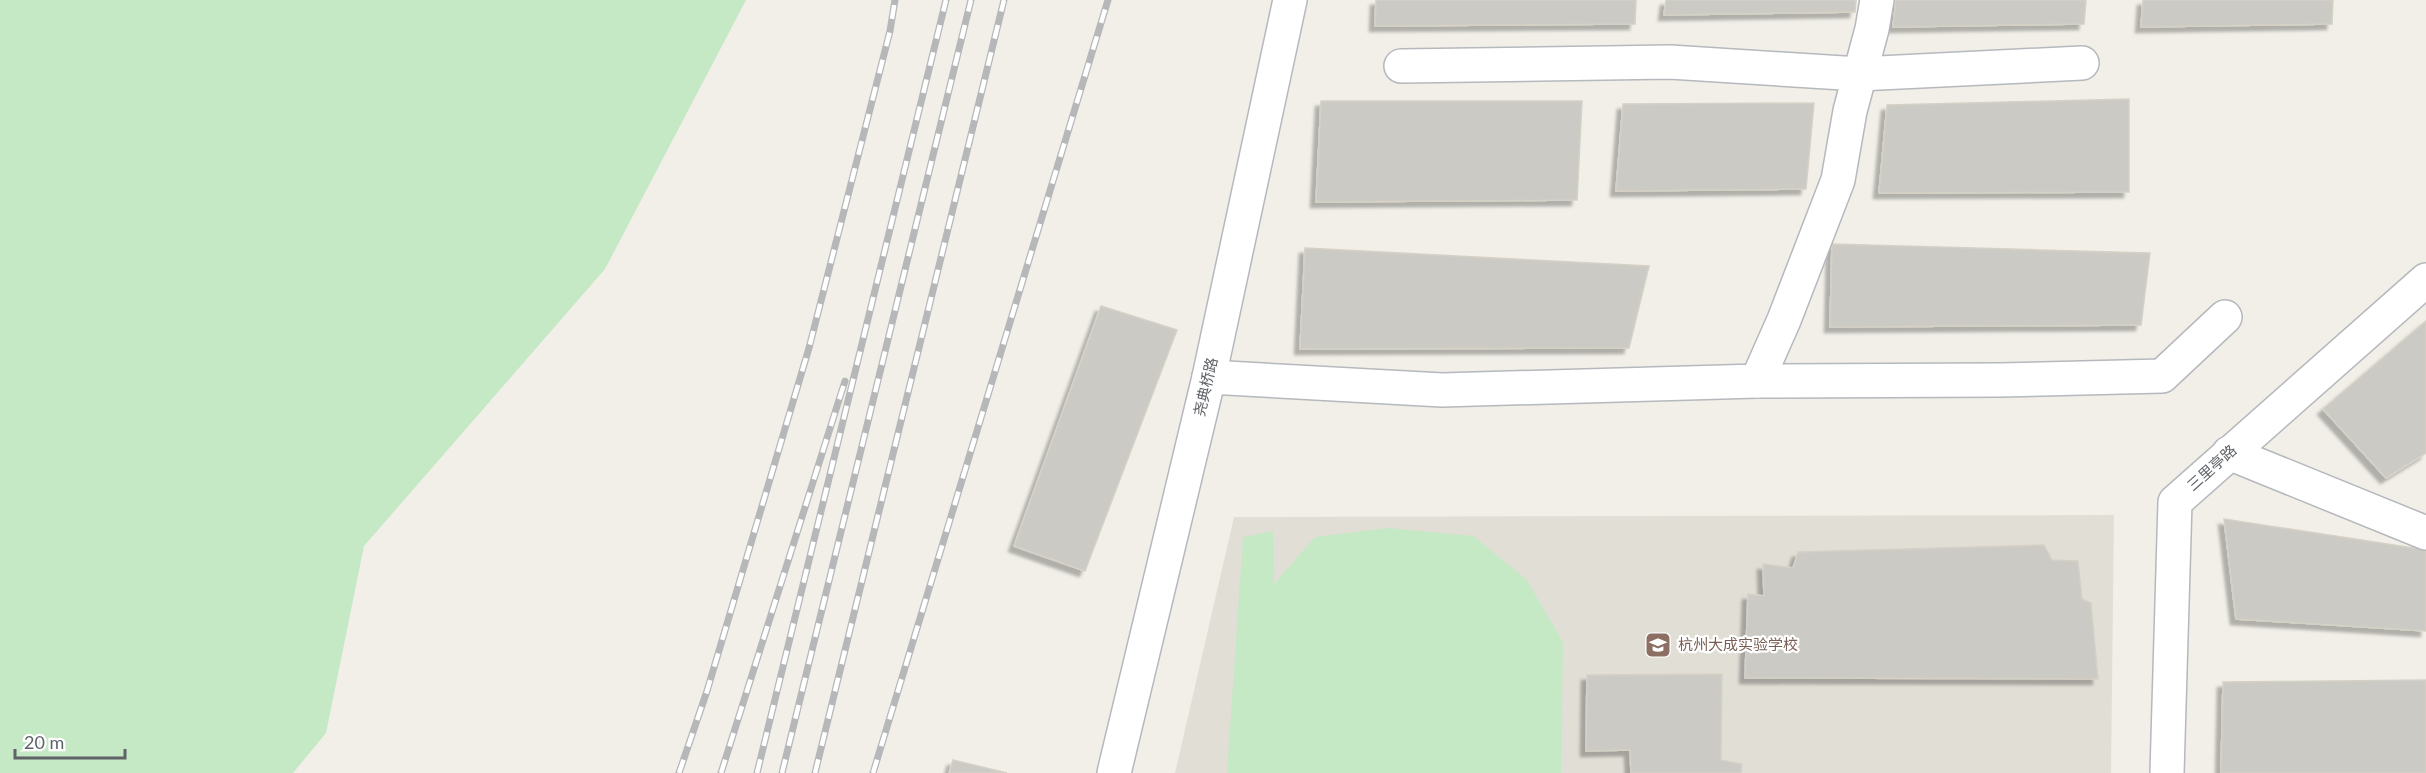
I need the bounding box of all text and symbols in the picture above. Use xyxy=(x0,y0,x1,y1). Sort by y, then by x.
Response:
street label: 尧典桥路 xyxy=(1190,356,1221,418)
street label: 三里亭路 xyxy=(2183,440,2240,494)
school or university icon: 杭州大成实验学校 xyxy=(1643,630,1673,660)
place label: 杭州大成实验学校 xyxy=(1678,635,1798,653)
scale bar xyxy=(15,722,124,760)
text: 20 m xyxy=(24,731,64,753)

